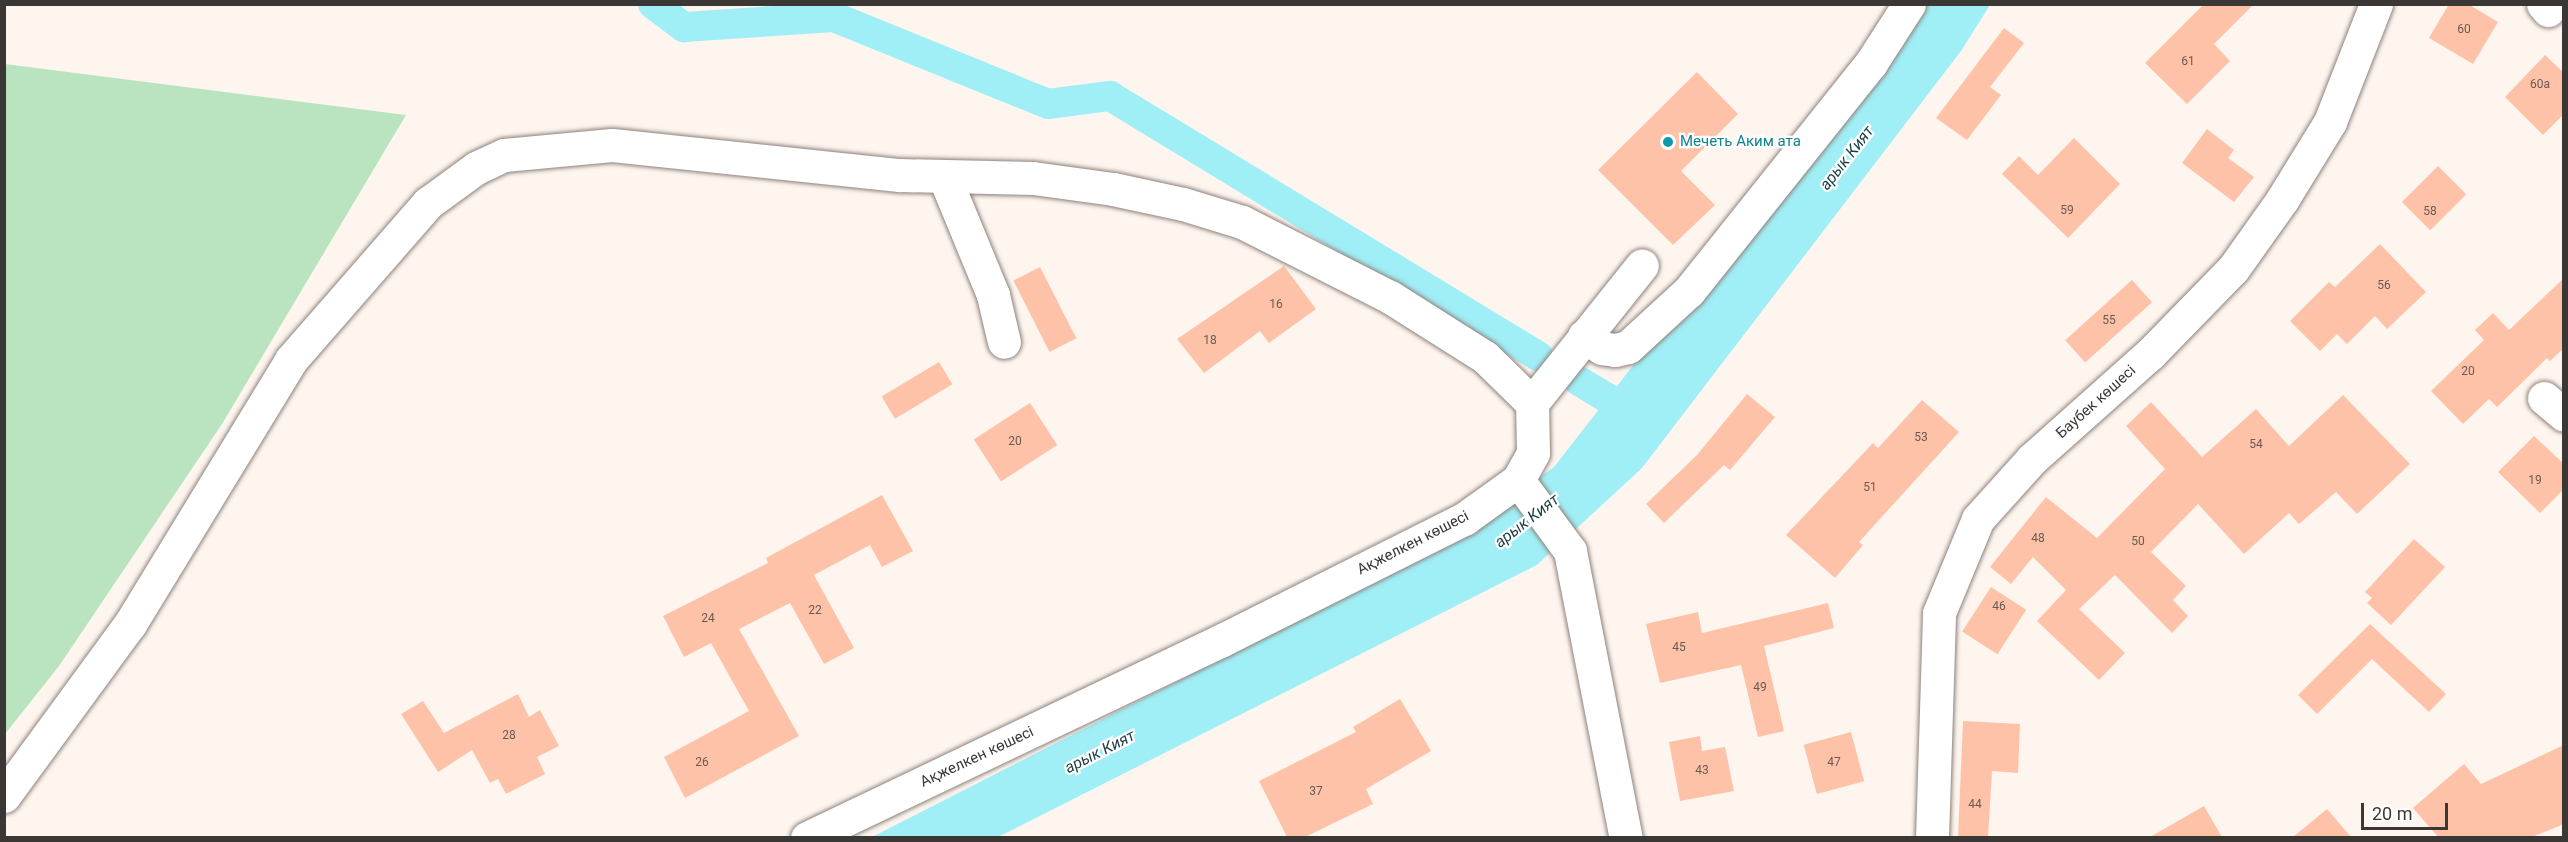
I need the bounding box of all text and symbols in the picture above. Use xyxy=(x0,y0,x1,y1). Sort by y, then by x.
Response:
house number: 60 xyxy=(2457,23,2471,37)
house number: 61 xyxy=(2181,55,2195,69)
house number: 60а xyxy=(2530,78,2550,92)
water label: арык Кият xyxy=(1816,122,1878,194)
place label: Мечеть Аким ата xyxy=(1680,133,1801,151)
marker: Мечеть Аким ата xyxy=(1661,135,1675,149)
house number: 59 xyxy=(2060,204,2074,218)
house number: 58 xyxy=(2423,205,2437,219)
house number: 56 xyxy=(2377,279,2391,293)
house number: 16 xyxy=(1269,298,1283,312)
house number: 55 xyxy=(2102,314,2116,328)
house number: 18 xyxy=(1203,334,1217,348)
street label: Баубек көшесі xyxy=(2053,362,2139,442)
house number: 20 xyxy=(2461,365,2475,379)
house number: 53 xyxy=(1914,431,1928,445)
house number: 20 xyxy=(1008,435,1022,449)
house number: 54 xyxy=(2249,438,2263,452)
house number: 19 xyxy=(2528,474,2542,488)
house number: 51 xyxy=(1863,481,1877,495)
water label: арык Кият xyxy=(1491,490,1563,552)
street label: Ақжелкен көшесі xyxy=(1354,507,1472,579)
house number: 48 xyxy=(2031,532,2045,546)
house number: 50 xyxy=(2131,535,2145,549)
house number: 46 xyxy=(1992,600,2006,614)
house number: 22 xyxy=(808,604,822,618)
house number: 24 xyxy=(701,612,715,626)
house number: 45 xyxy=(1672,641,1686,655)
house number: 49 xyxy=(1753,681,1767,695)
street label: Ақжелкен көшесі xyxy=(917,723,1037,791)
water label: арык Кият xyxy=(1062,726,1138,778)
house number: 28 xyxy=(502,729,516,743)
house number: 26 xyxy=(695,756,709,770)
house number: 47 xyxy=(1827,756,1841,770)
house number: 43 xyxy=(1695,764,1709,778)
house number: 37 xyxy=(1309,785,1323,799)
scale bar xyxy=(2364,791,2451,829)
house number: 44 xyxy=(1968,798,1982,812)
text: 20 m xyxy=(2372,803,2412,824)

